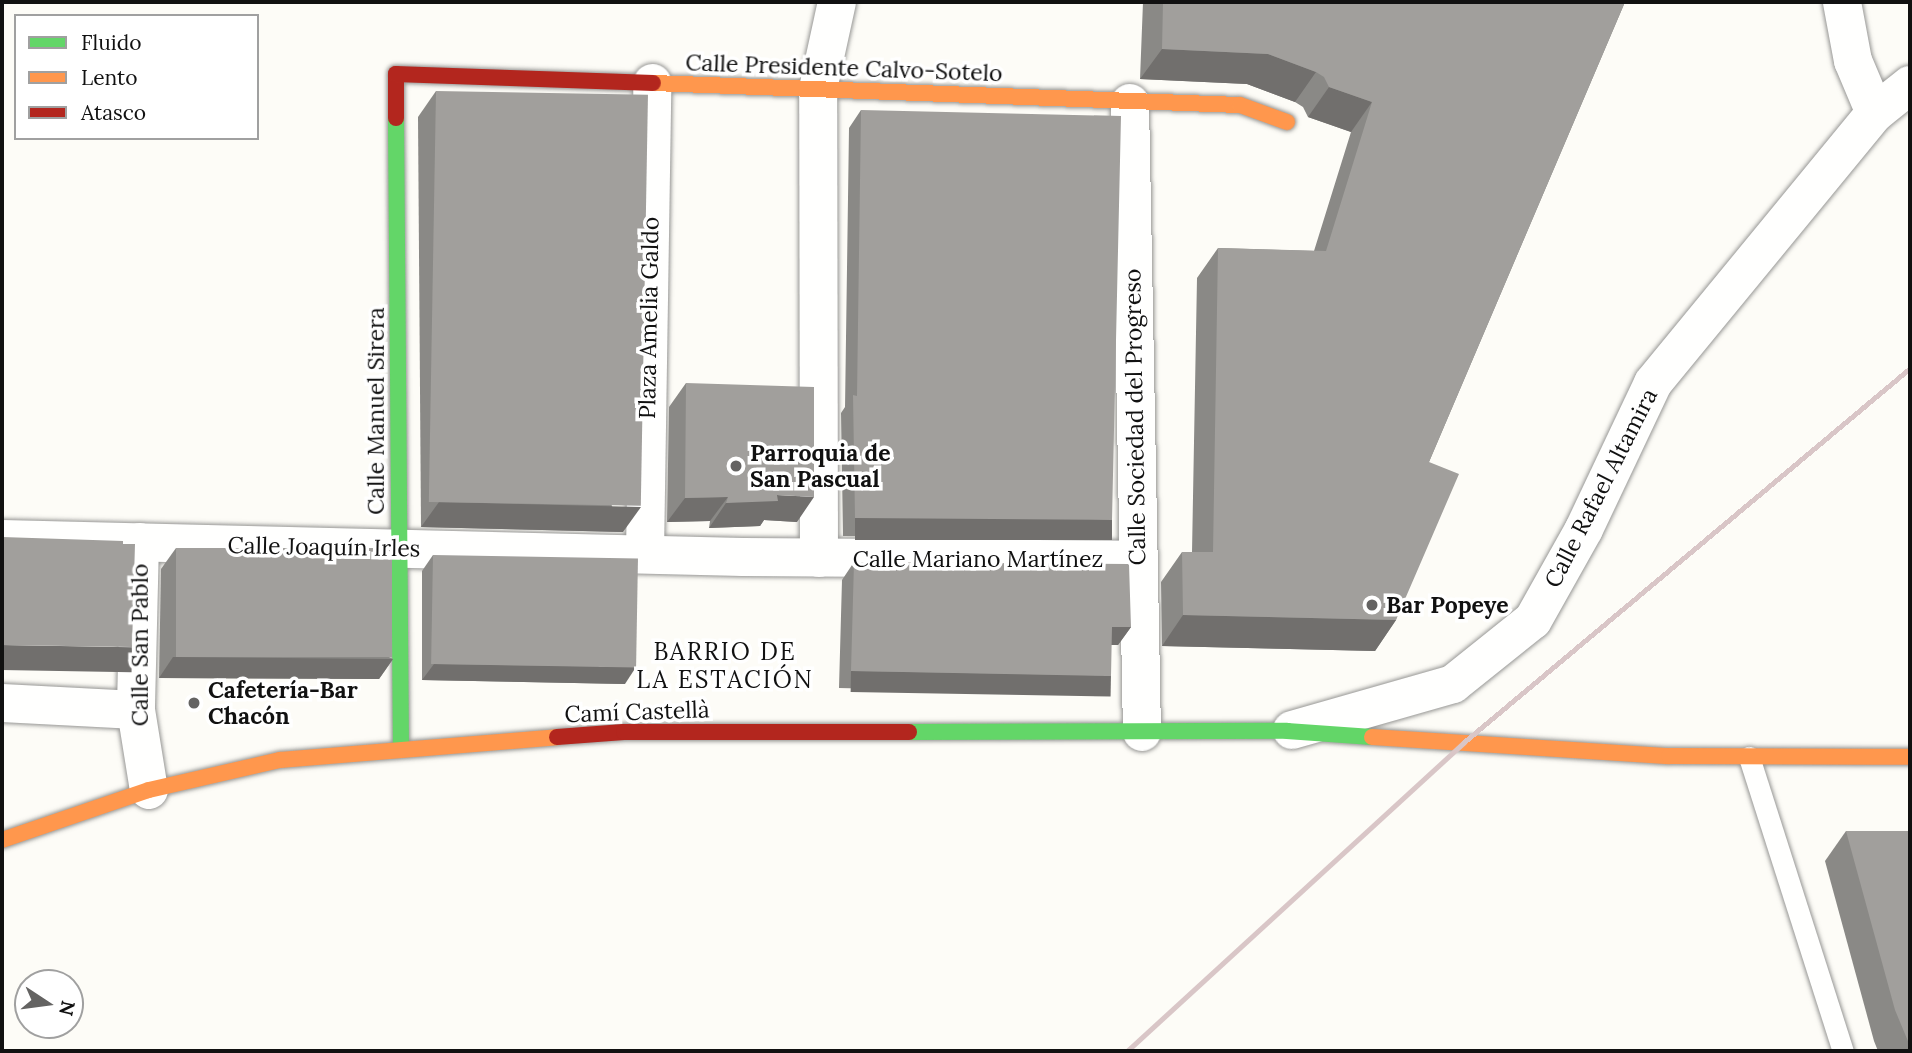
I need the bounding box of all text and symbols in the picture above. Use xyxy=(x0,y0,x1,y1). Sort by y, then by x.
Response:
legend xyxy=(14,14,259,140)
text: Fluido xyxy=(81,29,142,56)
street label: Calle Presidente Calvo-Sotelo xyxy=(685,49,1003,87)
text: Lento xyxy=(81,64,138,91)
text: Atasco xyxy=(81,99,146,126)
street label: Plaza Amelia Galdo xyxy=(633,217,665,419)
street label: Calle Sociedad del Progreso xyxy=(1119,268,1151,566)
street label: Calle Manuel Sirera xyxy=(362,307,390,515)
street label: Calle Rafael Altamira xyxy=(1539,384,1663,592)
place label: Parroquia de San Pascual xyxy=(750,439,891,493)
marker: Parroquia de San Pascual xyxy=(728,458,744,474)
street label: Calle Joaquín Irles xyxy=(227,532,421,562)
street label: Calle Mariano Martínez xyxy=(853,545,1103,573)
street label: Calle San Pablo xyxy=(126,564,154,726)
place label: Bar Popeye xyxy=(1386,591,1509,619)
marker: Bar Popeye xyxy=(1364,597,1380,613)
district label: BARRIO DE LA ESTACIÓN xyxy=(638,638,812,694)
place label: Cafetería-Bar Chacón xyxy=(208,676,358,730)
marker: Cafetería-Bar Chacón xyxy=(186,695,202,711)
street label: Camí Castellà xyxy=(564,696,710,728)
north arrow xyxy=(14,969,84,1039)
text: N xyxy=(54,998,81,1018)

